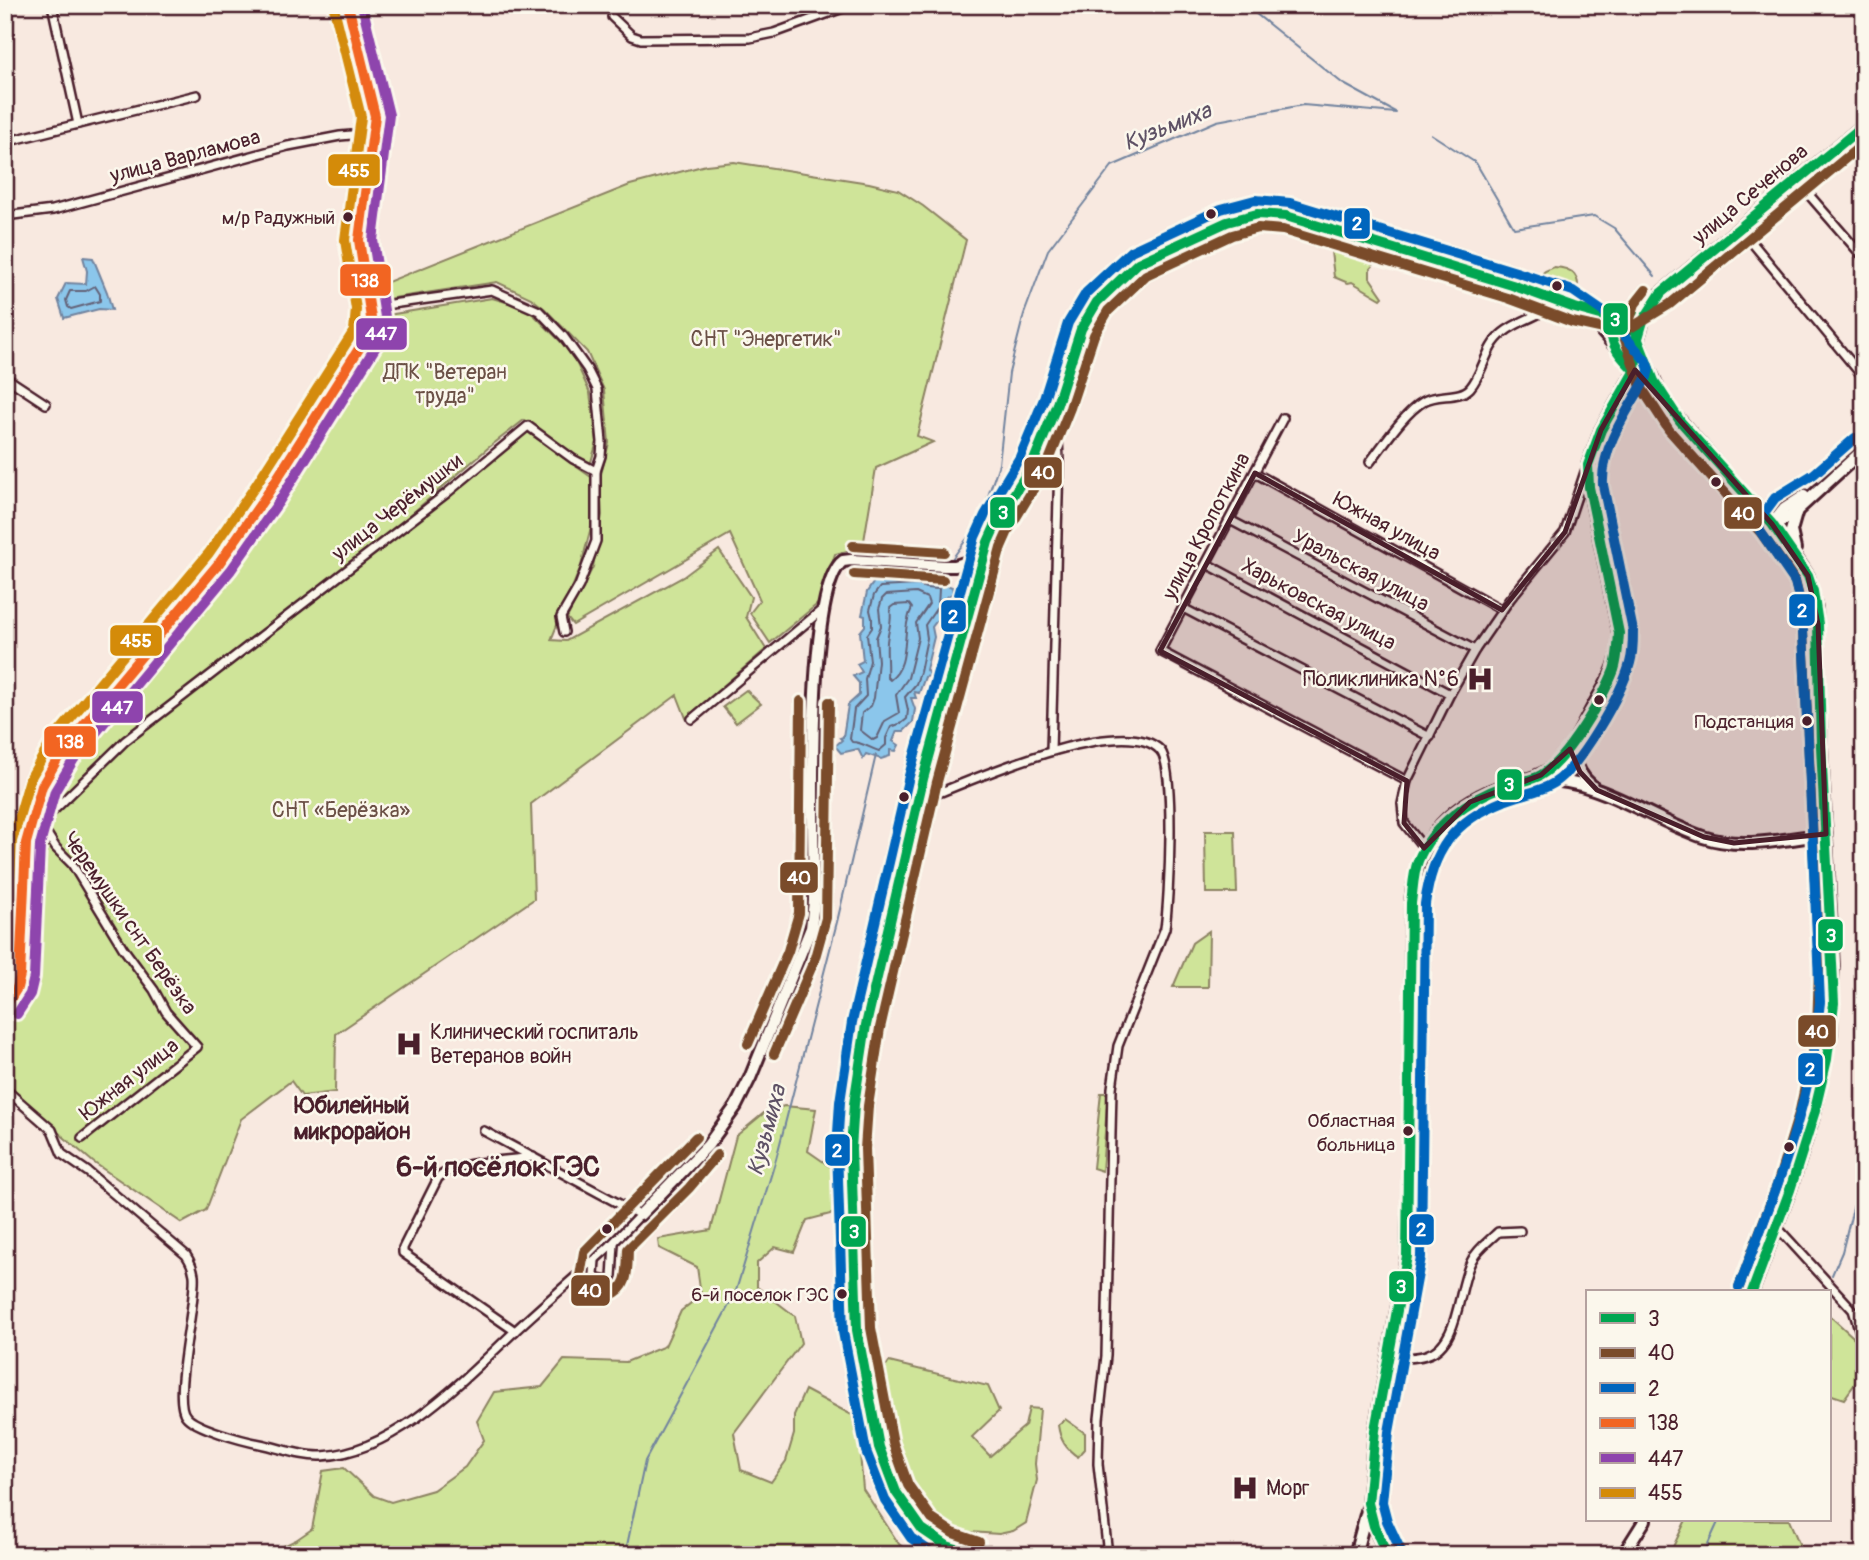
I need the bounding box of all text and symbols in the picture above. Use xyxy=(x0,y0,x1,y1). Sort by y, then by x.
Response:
water label: Кузьмиха xyxy=(1119,95,1217,157)
street label: улица Варламова xyxy=(106,123,263,190)
street label: улица Сеченова xyxy=(1686,138,1814,251)
line badge: 455 xyxy=(327,153,381,187)
text: 455 xyxy=(338,159,370,183)
place label: м/р Радужный xyxy=(222,206,335,230)
unlabelled marker xyxy=(1204,207,1218,221)
line badge: 2 xyxy=(1343,207,1371,240)
marker: м/р Радужный xyxy=(341,210,355,224)
text: 2 xyxy=(1352,212,1363,236)
line badge: 138 xyxy=(339,263,392,297)
text: 138 xyxy=(351,269,379,293)
unlabelled marker xyxy=(1550,279,1564,293)
line badge: 3 xyxy=(1602,302,1629,336)
text: 3 xyxy=(1610,308,1620,332)
line badge: 447 xyxy=(355,317,408,351)
text: 447 xyxy=(365,322,398,346)
park label: СНТ "Энергетик" xyxy=(690,326,842,353)
park label: ДПК "Ветеран труда" xyxy=(382,359,507,410)
street label: улица Черёмушки xyxy=(326,448,468,568)
street label: улица Кропоткина xyxy=(1156,448,1257,605)
line badge: 40 xyxy=(1023,456,1063,489)
text: 40 xyxy=(1031,461,1055,485)
unlabelled marker xyxy=(1709,475,1723,489)
street label: Южная улица xyxy=(1328,486,1445,567)
line badge: 3 xyxy=(989,496,1016,529)
line badge: 40 xyxy=(1723,496,1763,530)
text: 3 xyxy=(998,501,1008,525)
text: 40 xyxy=(1731,502,1755,526)
street label: Уральская улица xyxy=(1288,523,1434,618)
one-way arrow xyxy=(1546,537,1561,556)
street label: Харьковская улица xyxy=(1237,552,1401,657)
line badge: 2 xyxy=(1788,593,1816,627)
line badge: 2 xyxy=(940,599,967,633)
text: 2 xyxy=(1797,599,1808,623)
text: 2 xyxy=(948,605,959,629)
line badge: 455 xyxy=(109,624,163,657)
text: 455 xyxy=(120,629,152,653)
hospital icon: Поликлиника N°6 xyxy=(1465,664,1495,694)
place label: Поликлиника N°6 xyxy=(1303,666,1459,693)
line badge: 447 xyxy=(91,690,144,724)
unlabelled marker xyxy=(1592,693,1606,707)
text: 447 xyxy=(101,696,134,720)
place label: Подстанция xyxy=(1695,710,1794,734)
marker: Подстанция xyxy=(1800,714,1814,728)
line badge: 138 xyxy=(43,725,97,758)
text: 138 xyxy=(56,730,84,754)
line badge: 3 xyxy=(1496,768,1523,801)
text: 3 xyxy=(1504,773,1514,797)
unlabelled marker xyxy=(897,790,911,804)
park label: СНТ «Берёзка» xyxy=(272,797,411,824)
street label: Черемушки снт Берёзка xyxy=(56,827,203,1020)
line badge: 40 xyxy=(779,861,819,894)
text: 40 xyxy=(787,866,811,890)
line badge: 3 xyxy=(1817,918,1844,952)
text: 3 xyxy=(1826,924,1836,948)
line badge: 40 xyxy=(1797,1014,1837,1048)
place label: Клинический госпиталь Ветеранов войн xyxy=(430,1019,639,1070)
text: 40 xyxy=(1805,1020,1829,1044)
hospital icon: Клинический госпиталь Ветеранов войн xyxy=(394,1029,424,1059)
street label: Южная улица xyxy=(74,1032,184,1127)
line badge: 2 xyxy=(1797,1052,1824,1086)
text: 2 xyxy=(1805,1058,1816,1082)
water label: Кузьмиха xyxy=(741,1081,793,1178)
district label: Юбилейный микрорайон xyxy=(293,1091,410,1146)
place label: Областная больница xyxy=(1307,1109,1395,1157)
marker: Областная больница xyxy=(1401,1124,1415,1138)
line badge: 2 xyxy=(824,1133,851,1167)
text: 2 xyxy=(832,1139,843,1163)
unlabelled marker xyxy=(1782,1140,1796,1154)
district label: 6-й посёлок ГЭС xyxy=(396,1150,600,1185)
line badge: 2 xyxy=(1408,1213,1435,1246)
line badge: 3 xyxy=(840,1215,867,1248)
text: 2 xyxy=(1416,1218,1427,1242)
text: 3 xyxy=(849,1220,859,1244)
unlabelled marker xyxy=(600,1222,614,1236)
line badge: 3 xyxy=(1388,1270,1415,1303)
line badge: 40 xyxy=(570,1274,611,1307)
text: 3 xyxy=(1396,1275,1406,1299)
text: 40 xyxy=(578,1279,602,1303)
place label: 6-й поселок ГЭС xyxy=(691,1283,829,1307)
marker: 6-й поселок ГЭС xyxy=(835,1287,849,1301)
legend xyxy=(1586,1290,1830,1522)
text: 3 xyxy=(1648,1306,1660,1333)
text: 40 xyxy=(1648,1340,1675,1367)
text: 2 xyxy=(1648,1376,1660,1403)
text: 138 xyxy=(1648,1410,1679,1437)
text: 447 xyxy=(1648,1446,1683,1473)
hospital icon: Морг xyxy=(1230,1473,1260,1503)
place label: Морг xyxy=(1266,1475,1309,1502)
text: 455 xyxy=(1648,1480,1683,1507)

